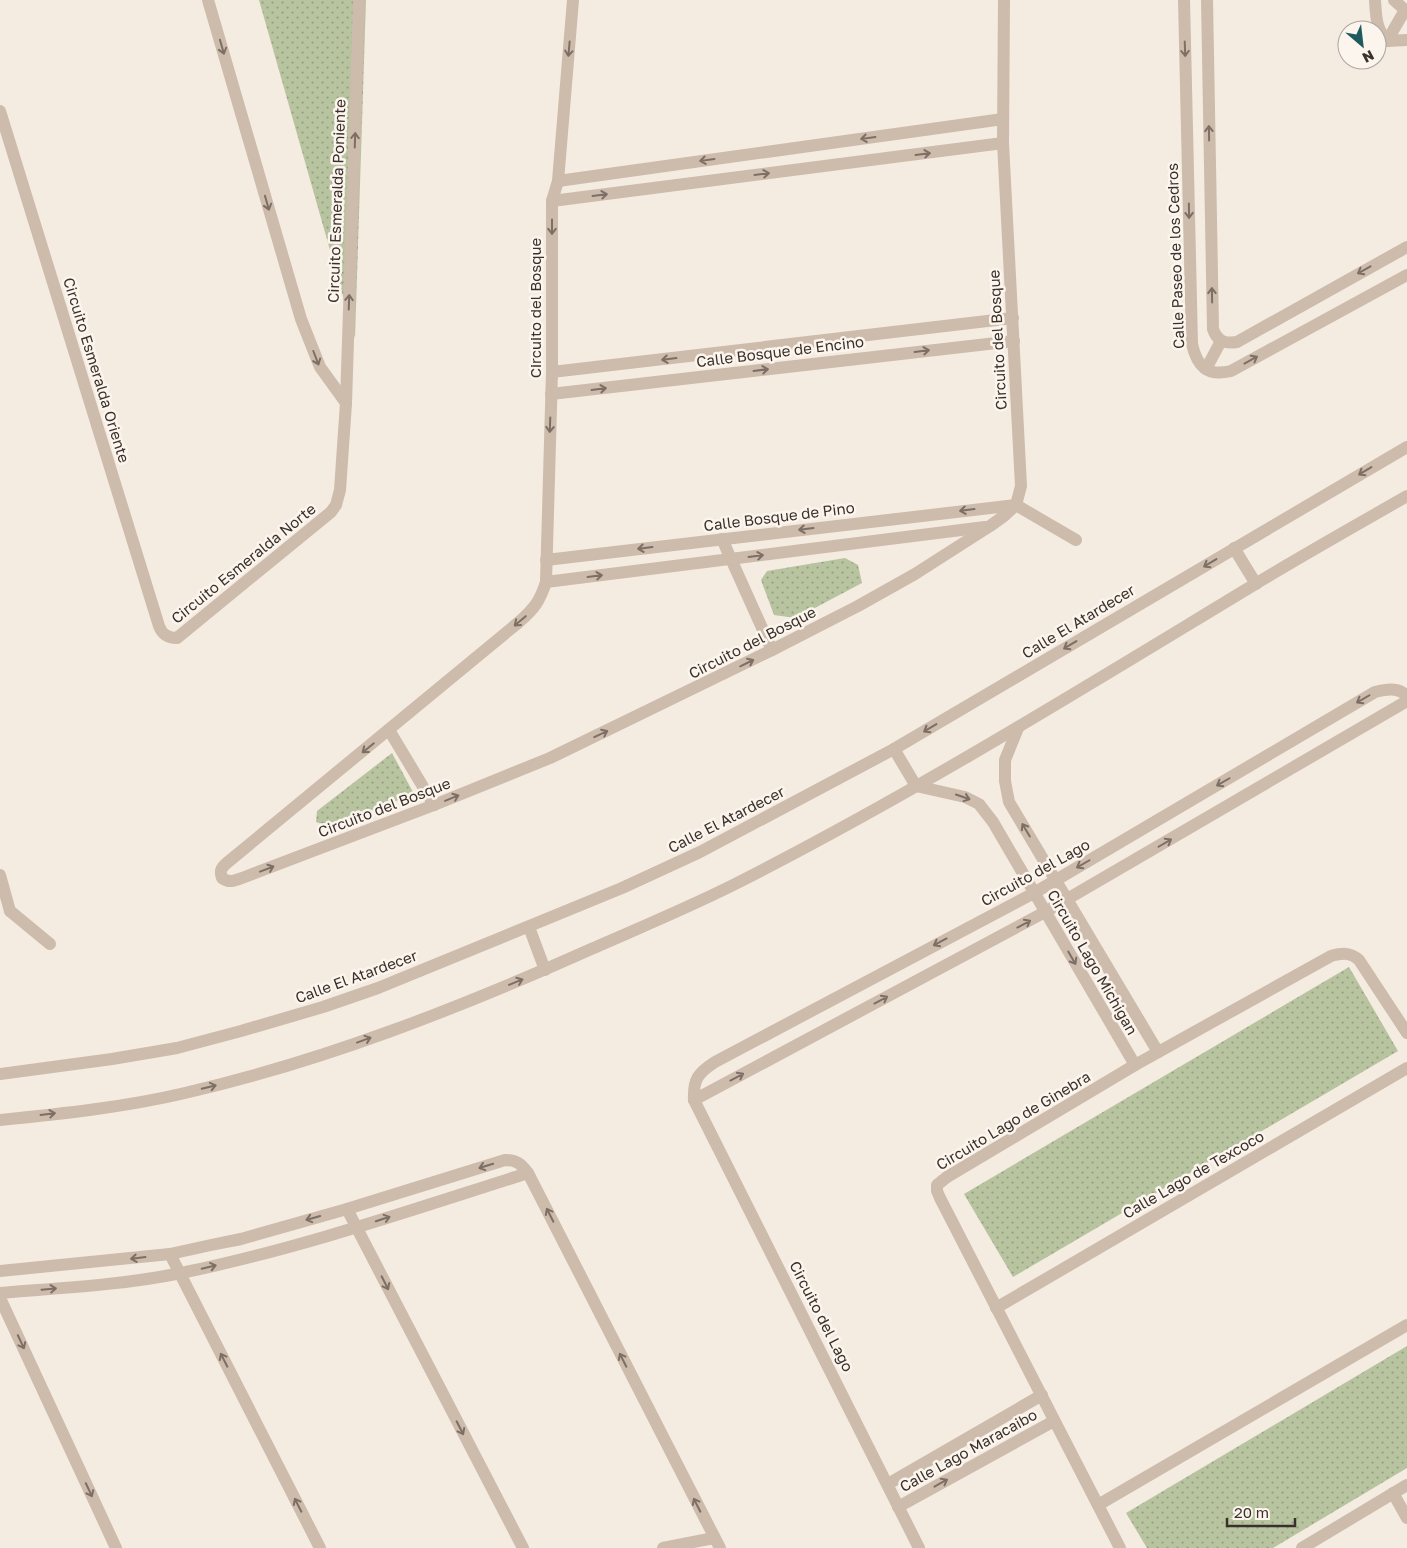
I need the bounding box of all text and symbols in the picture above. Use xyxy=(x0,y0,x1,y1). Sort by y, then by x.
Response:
north arrow xyxy=(1337,20,1387,70)
one-way arrow xyxy=(217,38,227,54)
one-way arrow xyxy=(564,40,573,56)
one-way arrow xyxy=(1180,40,1190,56)
text: N xyxy=(1360,47,1377,67)
street label: Circuito Esmeralda Poniente xyxy=(323,99,349,303)
one-way arrow xyxy=(1205,125,1214,141)
one-way arrow xyxy=(350,132,359,148)
one-way arrow xyxy=(860,133,876,143)
one-way arrow xyxy=(915,149,931,159)
one-way arrow xyxy=(699,155,715,165)
street label: Calle Paseo de los Cedros xyxy=(1163,163,1187,349)
one-way arrow xyxy=(753,169,769,179)
one-way arrow xyxy=(592,190,608,200)
one-way arrow xyxy=(263,194,273,210)
one-way arrow xyxy=(1184,202,1194,219)
one-way arrow xyxy=(547,219,557,235)
street label: Circuito del Bosque xyxy=(526,237,544,378)
one-way arrow xyxy=(1358,266,1372,276)
street label: Circuito del Bosque xyxy=(984,269,1010,411)
street label: Circuito Esmeralda Oriente xyxy=(60,275,134,465)
one-way arrow xyxy=(1207,287,1217,304)
one-way arrow xyxy=(344,294,354,310)
street label: Calle Bosque de Encino xyxy=(695,332,865,370)
one-way arrow xyxy=(914,346,930,356)
one-way arrow xyxy=(312,349,321,365)
one-way arrow xyxy=(661,354,677,364)
one-way arrow xyxy=(1243,354,1258,364)
one-way arrow xyxy=(752,365,768,375)
one-way arrow xyxy=(591,384,607,394)
one-way arrow xyxy=(545,416,555,433)
one-way arrow xyxy=(1358,467,1373,477)
street label: Calle Bosque de Pino xyxy=(702,498,856,534)
street label: Circuito Esmeralda Norte xyxy=(167,499,319,627)
one-way arrow xyxy=(960,505,976,515)
one-way arrow xyxy=(798,524,814,534)
one-way arrow xyxy=(637,543,653,553)
one-way arrow xyxy=(748,551,764,561)
one-way arrow xyxy=(1203,558,1217,568)
one-way arrow xyxy=(586,571,602,581)
street label: Calle El Atardecer xyxy=(1018,580,1138,662)
street label: Circuito del Bosque xyxy=(685,602,819,682)
one-way arrow xyxy=(513,616,526,627)
one-way arrow xyxy=(1063,641,1078,651)
one-way arrow xyxy=(739,658,754,667)
one-way arrow xyxy=(1356,695,1370,705)
one-way arrow xyxy=(924,723,938,733)
one-way arrow xyxy=(593,729,608,738)
one-way arrow xyxy=(362,742,375,753)
street label: Circuito del Bosque xyxy=(315,773,453,841)
one-way arrow xyxy=(1216,777,1230,787)
street label: Calle El Atardecer xyxy=(665,782,787,856)
one-way arrow xyxy=(444,793,459,802)
one-way arrow xyxy=(955,793,971,802)
one-way arrow xyxy=(1020,823,1030,837)
street label: Circuito del Lago xyxy=(977,835,1093,909)
one-way arrow xyxy=(1157,837,1171,847)
one-way arrow xyxy=(1076,860,1090,870)
one-way arrow xyxy=(259,864,275,873)
street label: Circuito Lago Michigan xyxy=(1044,886,1142,1038)
one-way arrow xyxy=(1016,919,1031,928)
one-way arrow xyxy=(933,938,948,947)
street label: Calle El Atardecer xyxy=(293,946,420,1006)
one-way arrow xyxy=(1068,951,1078,965)
one-way arrow xyxy=(508,977,523,986)
one-way arrow xyxy=(873,995,888,1005)
one-way arrow xyxy=(356,1035,371,1044)
street label: Circuito Lago de Ginebra xyxy=(933,1067,1093,1173)
one-way arrow xyxy=(730,1072,745,1082)
one-way arrow xyxy=(200,1082,216,1092)
one-way arrow xyxy=(40,1109,56,1119)
street label: Calle Lago de Texcoco xyxy=(1119,1126,1267,1222)
one-way arrow xyxy=(478,1162,494,1172)
one-way arrow xyxy=(545,1208,554,1223)
one-way arrow xyxy=(374,1213,390,1223)
one-way arrow xyxy=(306,1214,322,1224)
one-way arrow xyxy=(130,1253,146,1263)
street label: Circuito del Lago xyxy=(786,1258,858,1374)
one-way arrow xyxy=(201,1262,217,1271)
one-way arrow xyxy=(380,1276,390,1291)
one-way arrow xyxy=(40,1284,56,1294)
one-way arrow xyxy=(16,1334,26,1349)
one-way arrow xyxy=(219,1353,228,1368)
one-way arrow xyxy=(618,1353,627,1368)
street label: Calle Lago Maracaibo xyxy=(896,1405,1040,1495)
one-way arrow xyxy=(455,1420,465,1435)
one-way arrow xyxy=(933,1478,948,1488)
one-way arrow xyxy=(85,1482,94,1497)
scale bar xyxy=(1227,1496,1294,1528)
one-way arrow xyxy=(293,1497,303,1512)
one-way arrow xyxy=(692,1497,702,1512)
text: 20 m xyxy=(1234,1503,1269,1521)

